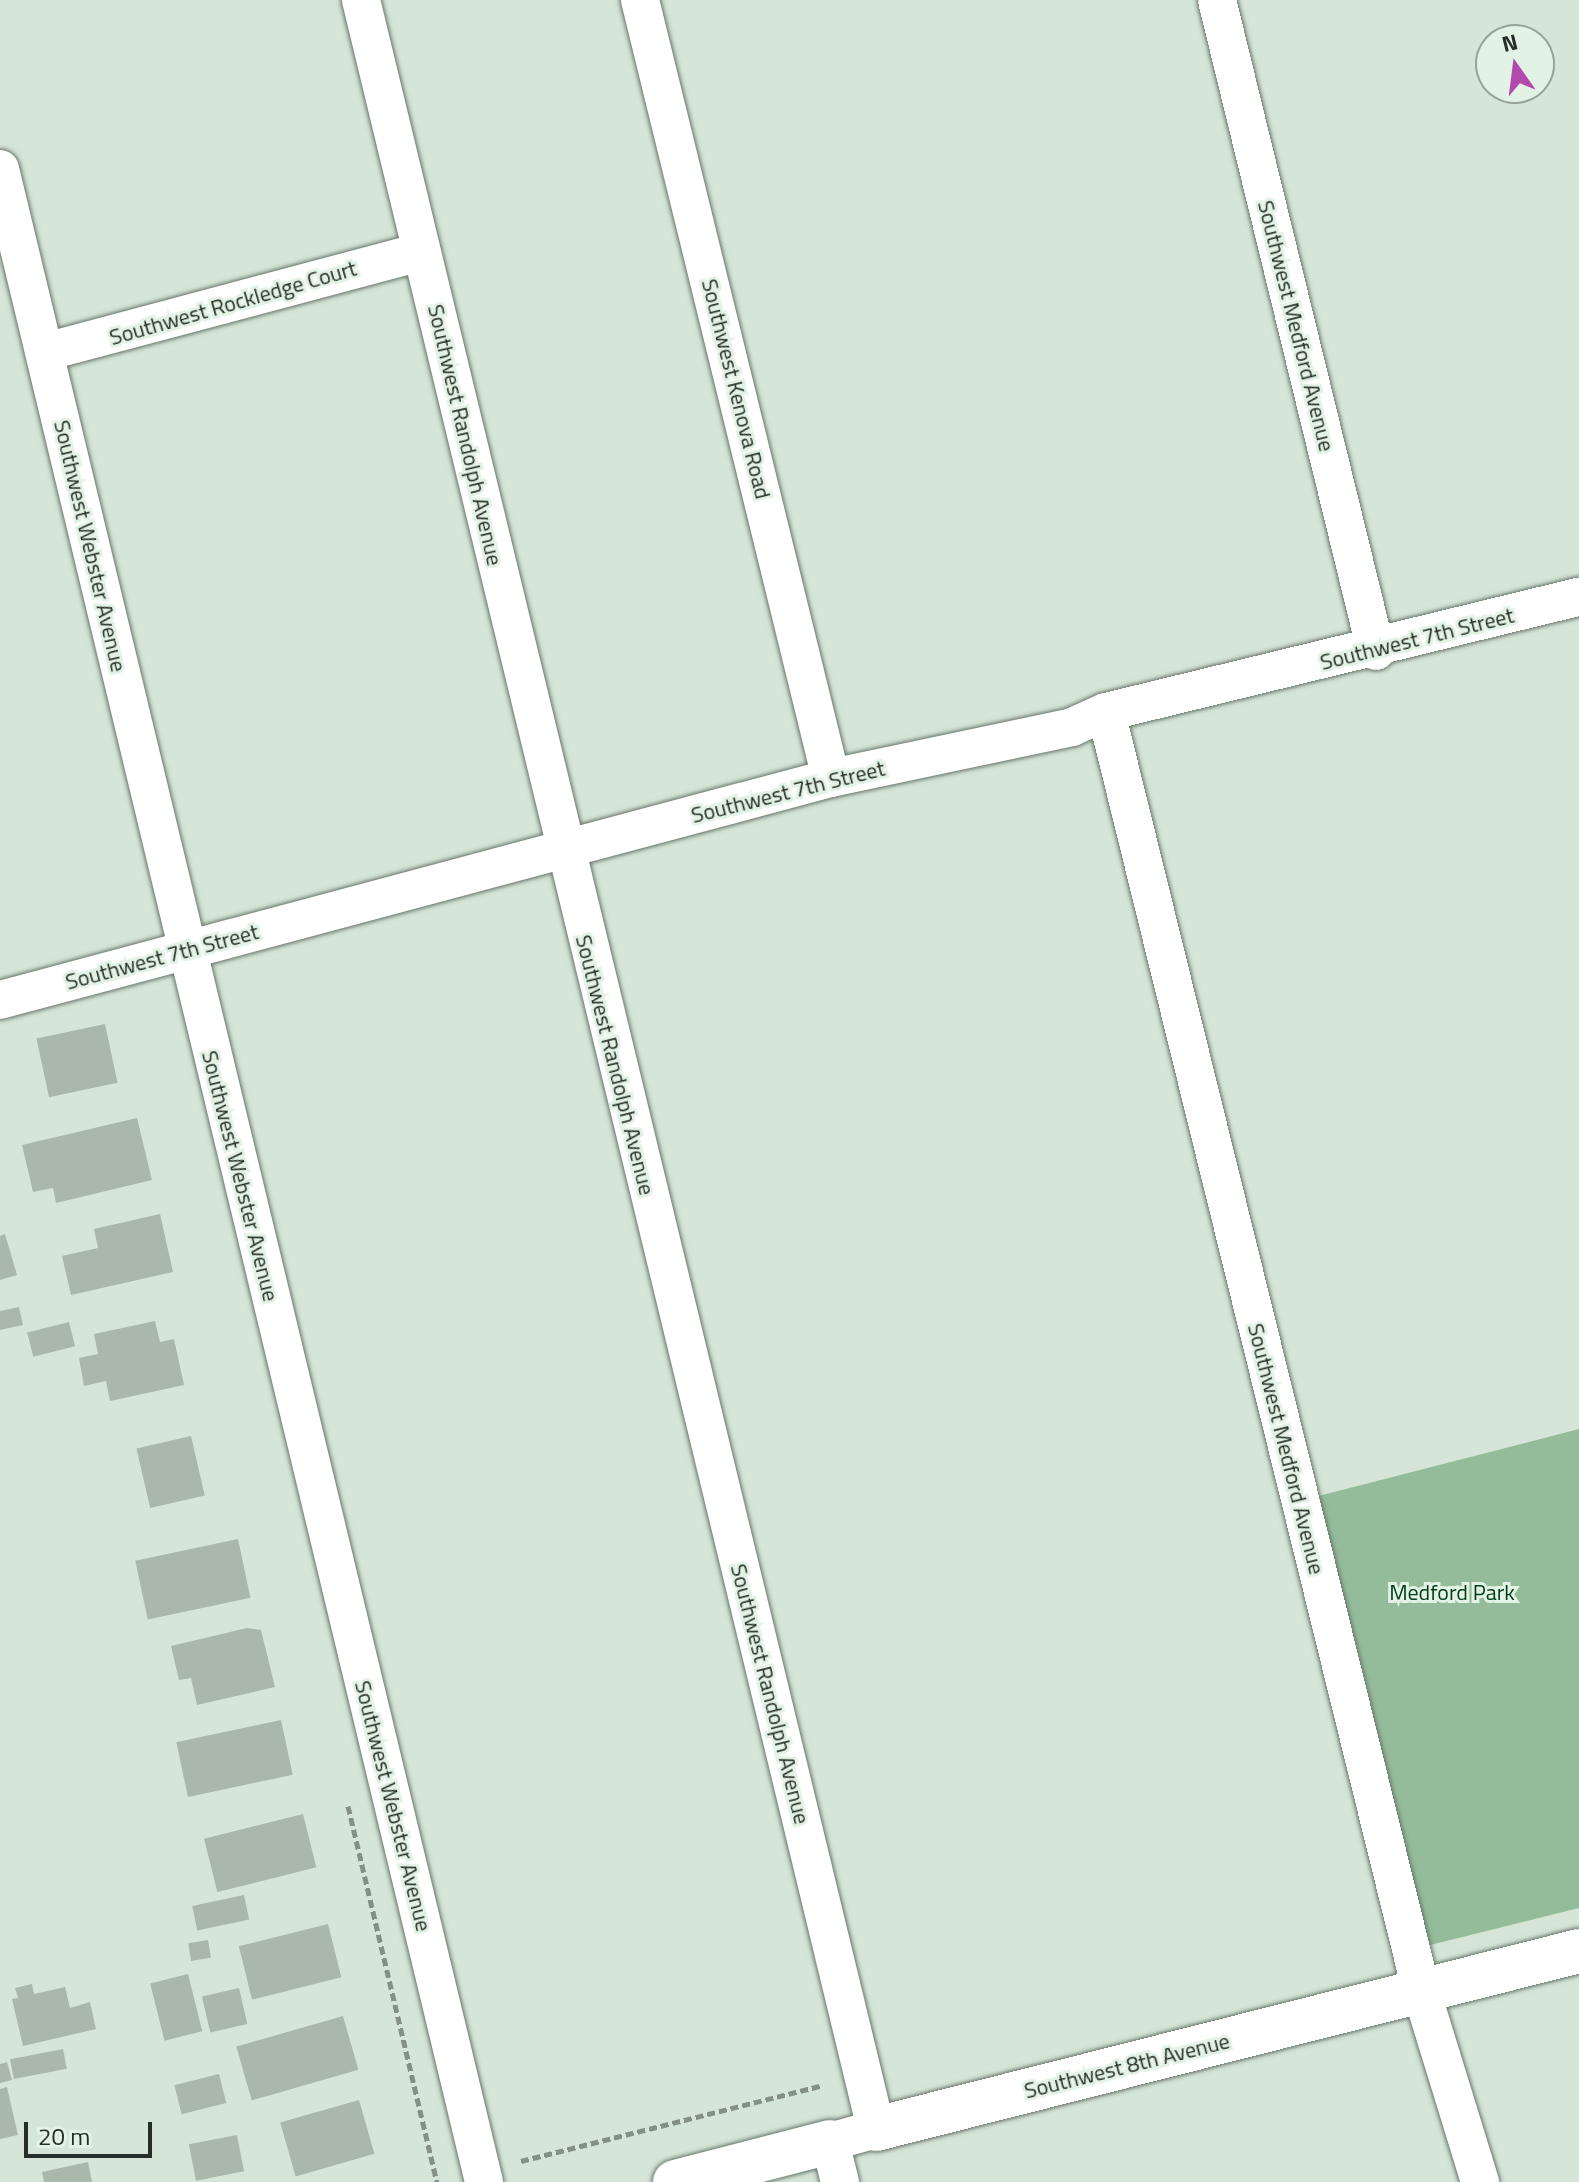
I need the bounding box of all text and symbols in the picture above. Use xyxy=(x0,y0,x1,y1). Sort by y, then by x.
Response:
north arrow xyxy=(1475,24,1555,104)
text: N xyxy=(1498,24,1521,61)
street label: Southwest Medford Avenue xyxy=(1252,198,1340,454)
street label: Southwest Rockledge Court xyxy=(106,255,360,351)
street label: Southwest Kenova Road xyxy=(696,276,776,502)
street label: Southwest Randolph Avenue xyxy=(422,302,508,568)
street label: Southwest Webster Avenue xyxy=(48,418,132,674)
street label: Southwest 7th Street xyxy=(1317,602,1517,676)
street label: Southwest 7th Street xyxy=(688,755,888,829)
street label: Southwest 7th Street xyxy=(63,919,261,995)
street label: Southwest Randolph Avenue xyxy=(570,932,660,1198)
street label: Southwest Webster Avenue xyxy=(196,1048,284,1304)
street label: Southwest Medford Avenue xyxy=(1242,1321,1330,1577)
street label: Southwest Randolph Avenue xyxy=(725,1561,815,1827)
park label: Medford Park xyxy=(1389,1580,1515,1606)
street label: Southwest Webster Avenue xyxy=(349,1678,437,1934)
street label: Southwest 8th Avenue xyxy=(1022,2028,1232,2104)
scale bar xyxy=(28,2106,156,2156)
text: 20 m xyxy=(38,2118,90,2154)

